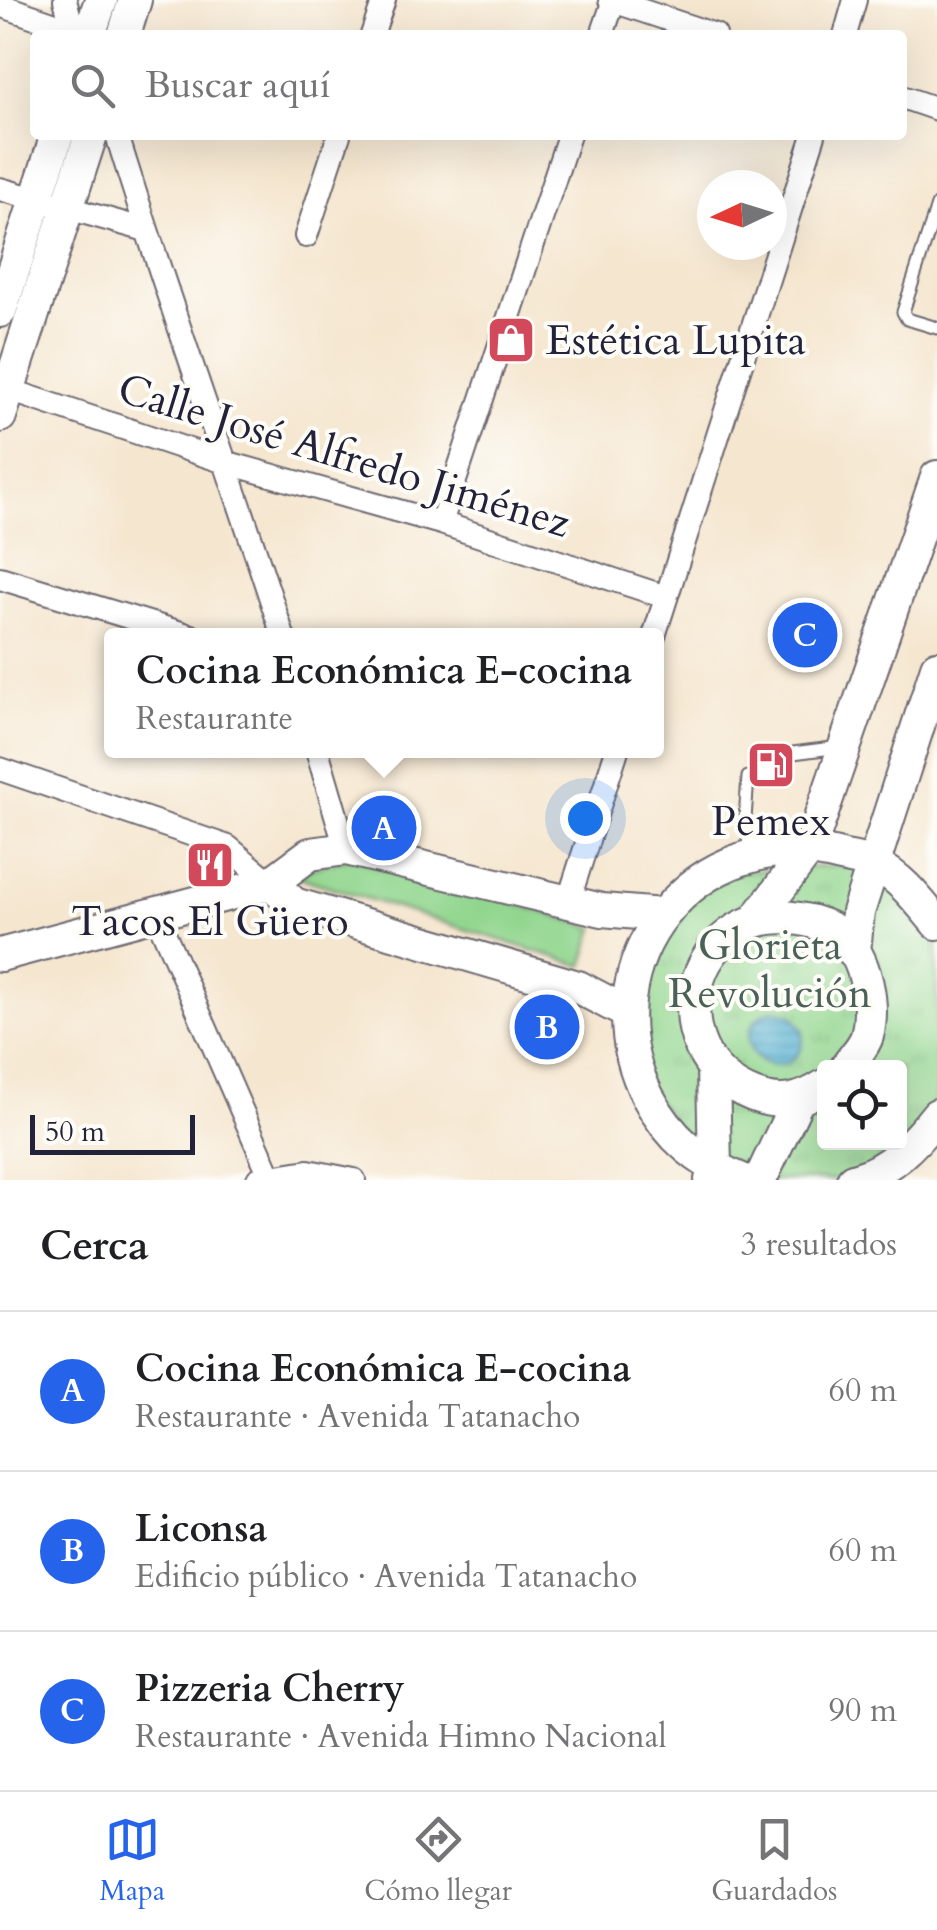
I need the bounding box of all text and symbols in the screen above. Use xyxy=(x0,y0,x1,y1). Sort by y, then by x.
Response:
search box xyxy=(30,30,907,140)
icon: search xyxy=(65,58,120,113)
text: Buscar aquí xyxy=(145,59,331,111)
north arrow xyxy=(697,170,787,260)
place label: Estética Lupita xyxy=(546,312,806,369)
shop icon: Estética Lupita xyxy=(485,314,537,366)
street label: Calle José Alfredo Jiménez xyxy=(111,360,577,552)
pin: C xyxy=(772,598,838,672)
popup xyxy=(104,628,664,758)
text: Cocina Económica E-cocina xyxy=(136,645,632,697)
text: Restaurante xyxy=(136,697,293,741)
fuel station icon: Pemex xyxy=(745,739,797,791)
pin: A xyxy=(352,790,416,866)
your location xyxy=(560,793,611,844)
place label: Pemex xyxy=(711,793,831,850)
restaurant icon: Tacos El Güero xyxy=(184,839,236,891)
place label: Tacos El Güero xyxy=(71,893,349,950)
park label: Glorieta Revolución xyxy=(668,917,872,1022)
pin: B xyxy=(514,990,580,1064)
map controls xyxy=(817,1060,907,1150)
button: locate xyxy=(817,1060,907,1150)
scale bar xyxy=(30,1110,195,1154)
text: 50 m xyxy=(45,1113,105,1151)
text: Cerca xyxy=(40,1217,149,1274)
text: 3 resultados xyxy=(740,1223,897,1267)
text: Cocina Económica E-cocina xyxy=(135,1343,631,1395)
text: A xyxy=(60,1369,85,1413)
text: 60 m xyxy=(829,1369,897,1413)
text: Restaurante · Avenida Tatanacho xyxy=(135,1395,580,1439)
text: Liconsa xyxy=(135,1503,267,1555)
text: B xyxy=(61,1529,84,1573)
text: 60 m xyxy=(829,1529,897,1573)
text: Edificio público · Avenida Tatanacho xyxy=(135,1555,637,1599)
text: Pizzeria Cherry xyxy=(135,1663,405,1715)
text: C xyxy=(60,1689,85,1733)
text: 90 m xyxy=(829,1689,897,1733)
text: Restaurante · Avenida Himno Nacional xyxy=(135,1715,667,1759)
tab: Mapa xyxy=(100,1812,165,1910)
tab: Cómo llegar xyxy=(364,1812,512,1910)
tab: Guardados xyxy=(711,1812,837,1910)

